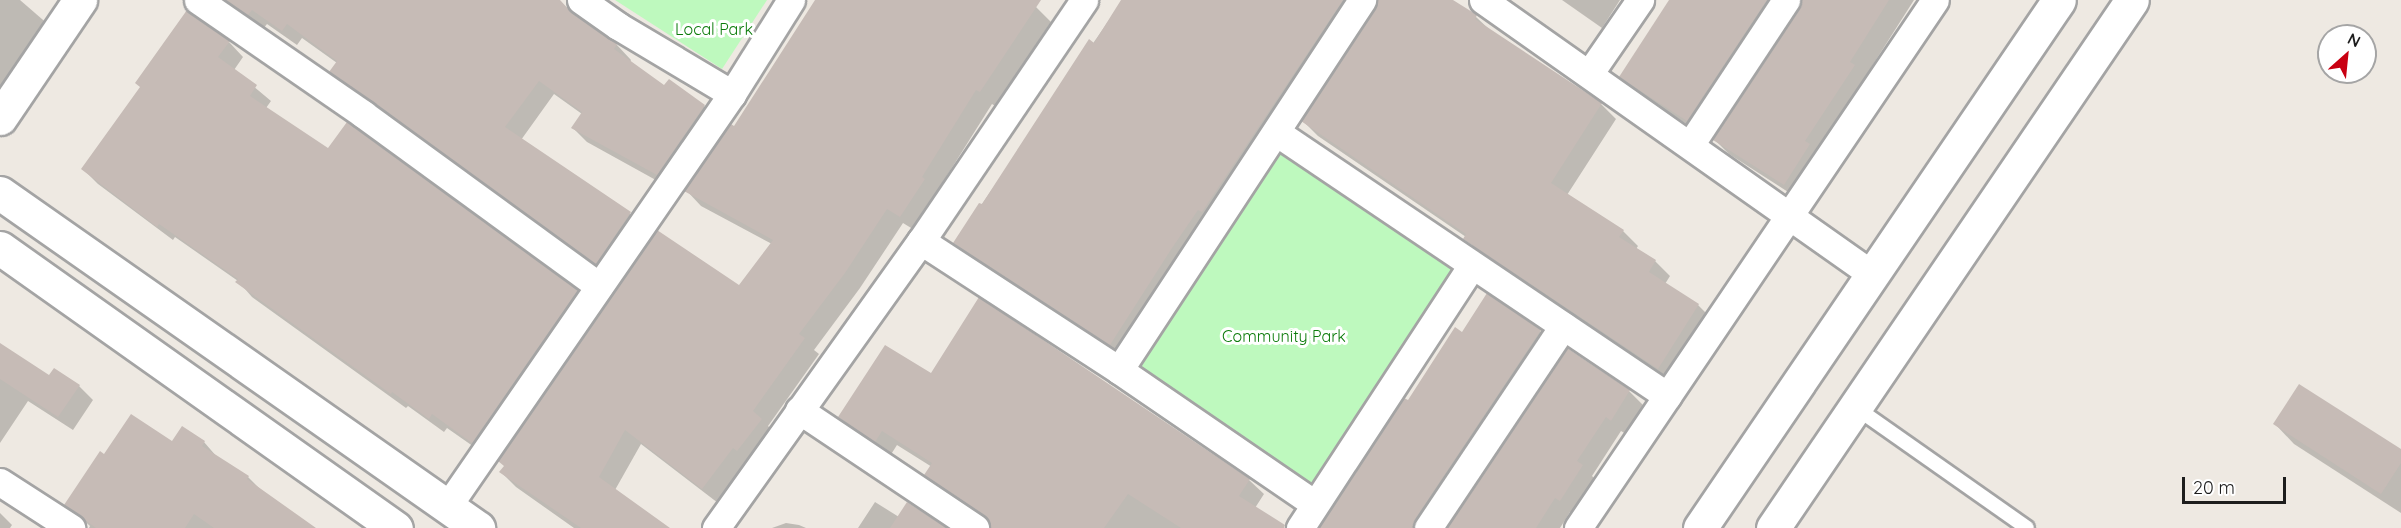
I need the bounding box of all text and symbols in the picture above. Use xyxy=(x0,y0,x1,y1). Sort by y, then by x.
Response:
park label: Local Park xyxy=(675,19,753,39)
north arrow xyxy=(2317,24,2377,84)
text: N xyxy=(2344,28,2364,51)
park label: Community Park xyxy=(1222,326,1346,346)
scale bar xyxy=(2185,465,2288,503)
text: 20 m xyxy=(2193,476,2235,499)

